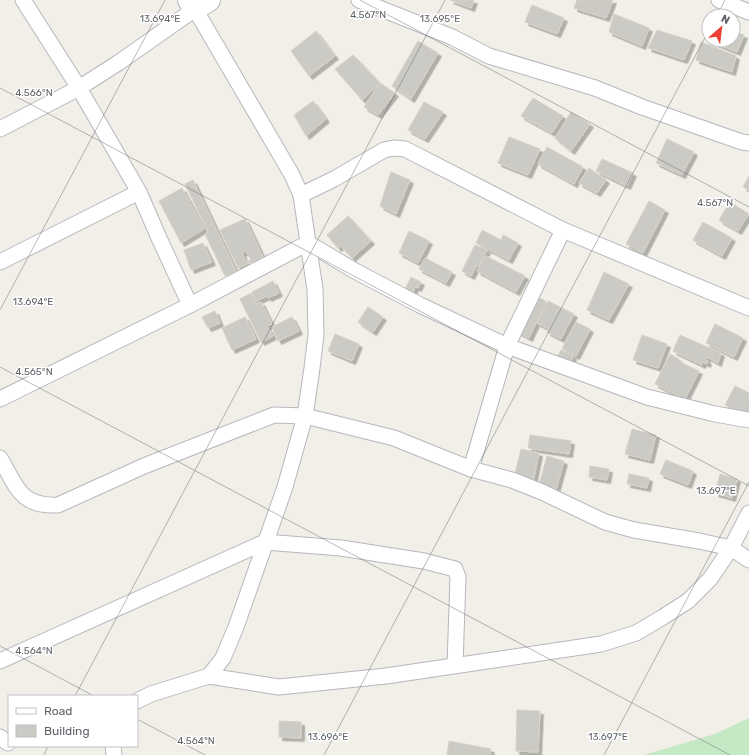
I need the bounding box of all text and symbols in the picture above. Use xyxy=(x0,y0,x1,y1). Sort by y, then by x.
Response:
north arrow xyxy=(701,8,741,48)
text: 4.567°N xyxy=(350,9,386,21)
text: N xyxy=(719,12,732,27)
text: 13.694°E xyxy=(140,13,180,25)
text: 13.695°E xyxy=(420,13,460,25)
text: 4.566°N xyxy=(15,87,53,99)
text: 4.567°N xyxy=(697,197,733,209)
text: 13.694°E xyxy=(13,296,53,308)
text: 4.565°N xyxy=(15,366,53,378)
text: 13.697°E xyxy=(696,485,736,497)
text: 4.564°N xyxy=(15,645,53,657)
legend xyxy=(8,695,138,747)
text: Road xyxy=(44,704,72,718)
text: Building xyxy=(44,724,90,738)
text: 13.696°E xyxy=(308,731,348,743)
text: 13.697°E xyxy=(588,731,628,743)
text: 4.564°N xyxy=(177,735,215,747)

